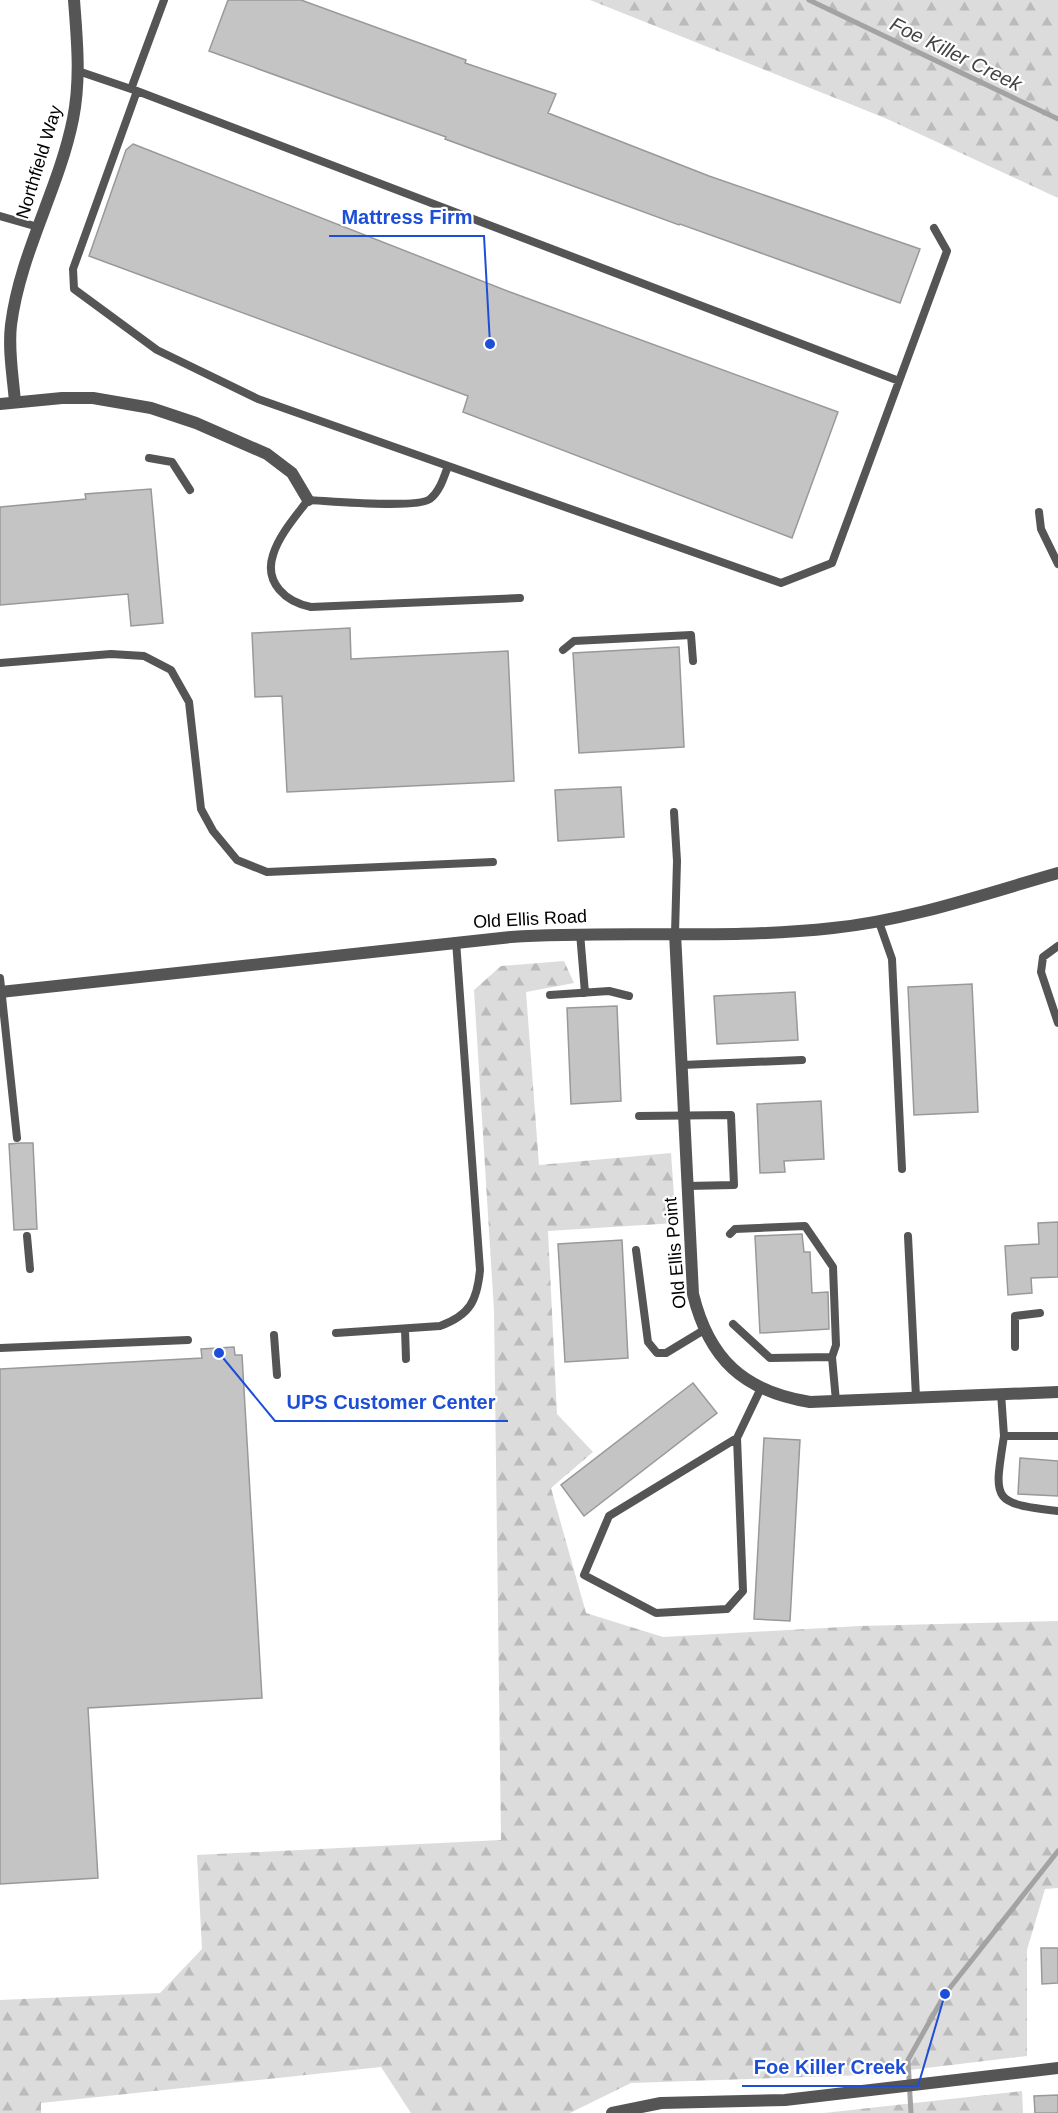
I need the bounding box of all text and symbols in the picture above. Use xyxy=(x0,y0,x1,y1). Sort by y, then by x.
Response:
water label: Foe Killer Creek xyxy=(887,13,1026,96)
street label: Northfield Way xyxy=(12,103,66,221)
callout: Mattress Firm xyxy=(329,198,484,236)
text: Mattress Firm xyxy=(341,206,473,228)
street label: Old Ellis Road xyxy=(473,906,587,932)
street label: Old Ellis Point xyxy=(660,1196,690,1310)
callout: UPS Customer Center xyxy=(275,1383,508,1421)
text: UPS Customer Center xyxy=(287,1391,496,1413)
callout: Foe Killer Creek xyxy=(742,2048,918,2086)
text: Foe Killer Creek xyxy=(754,2056,907,2078)

